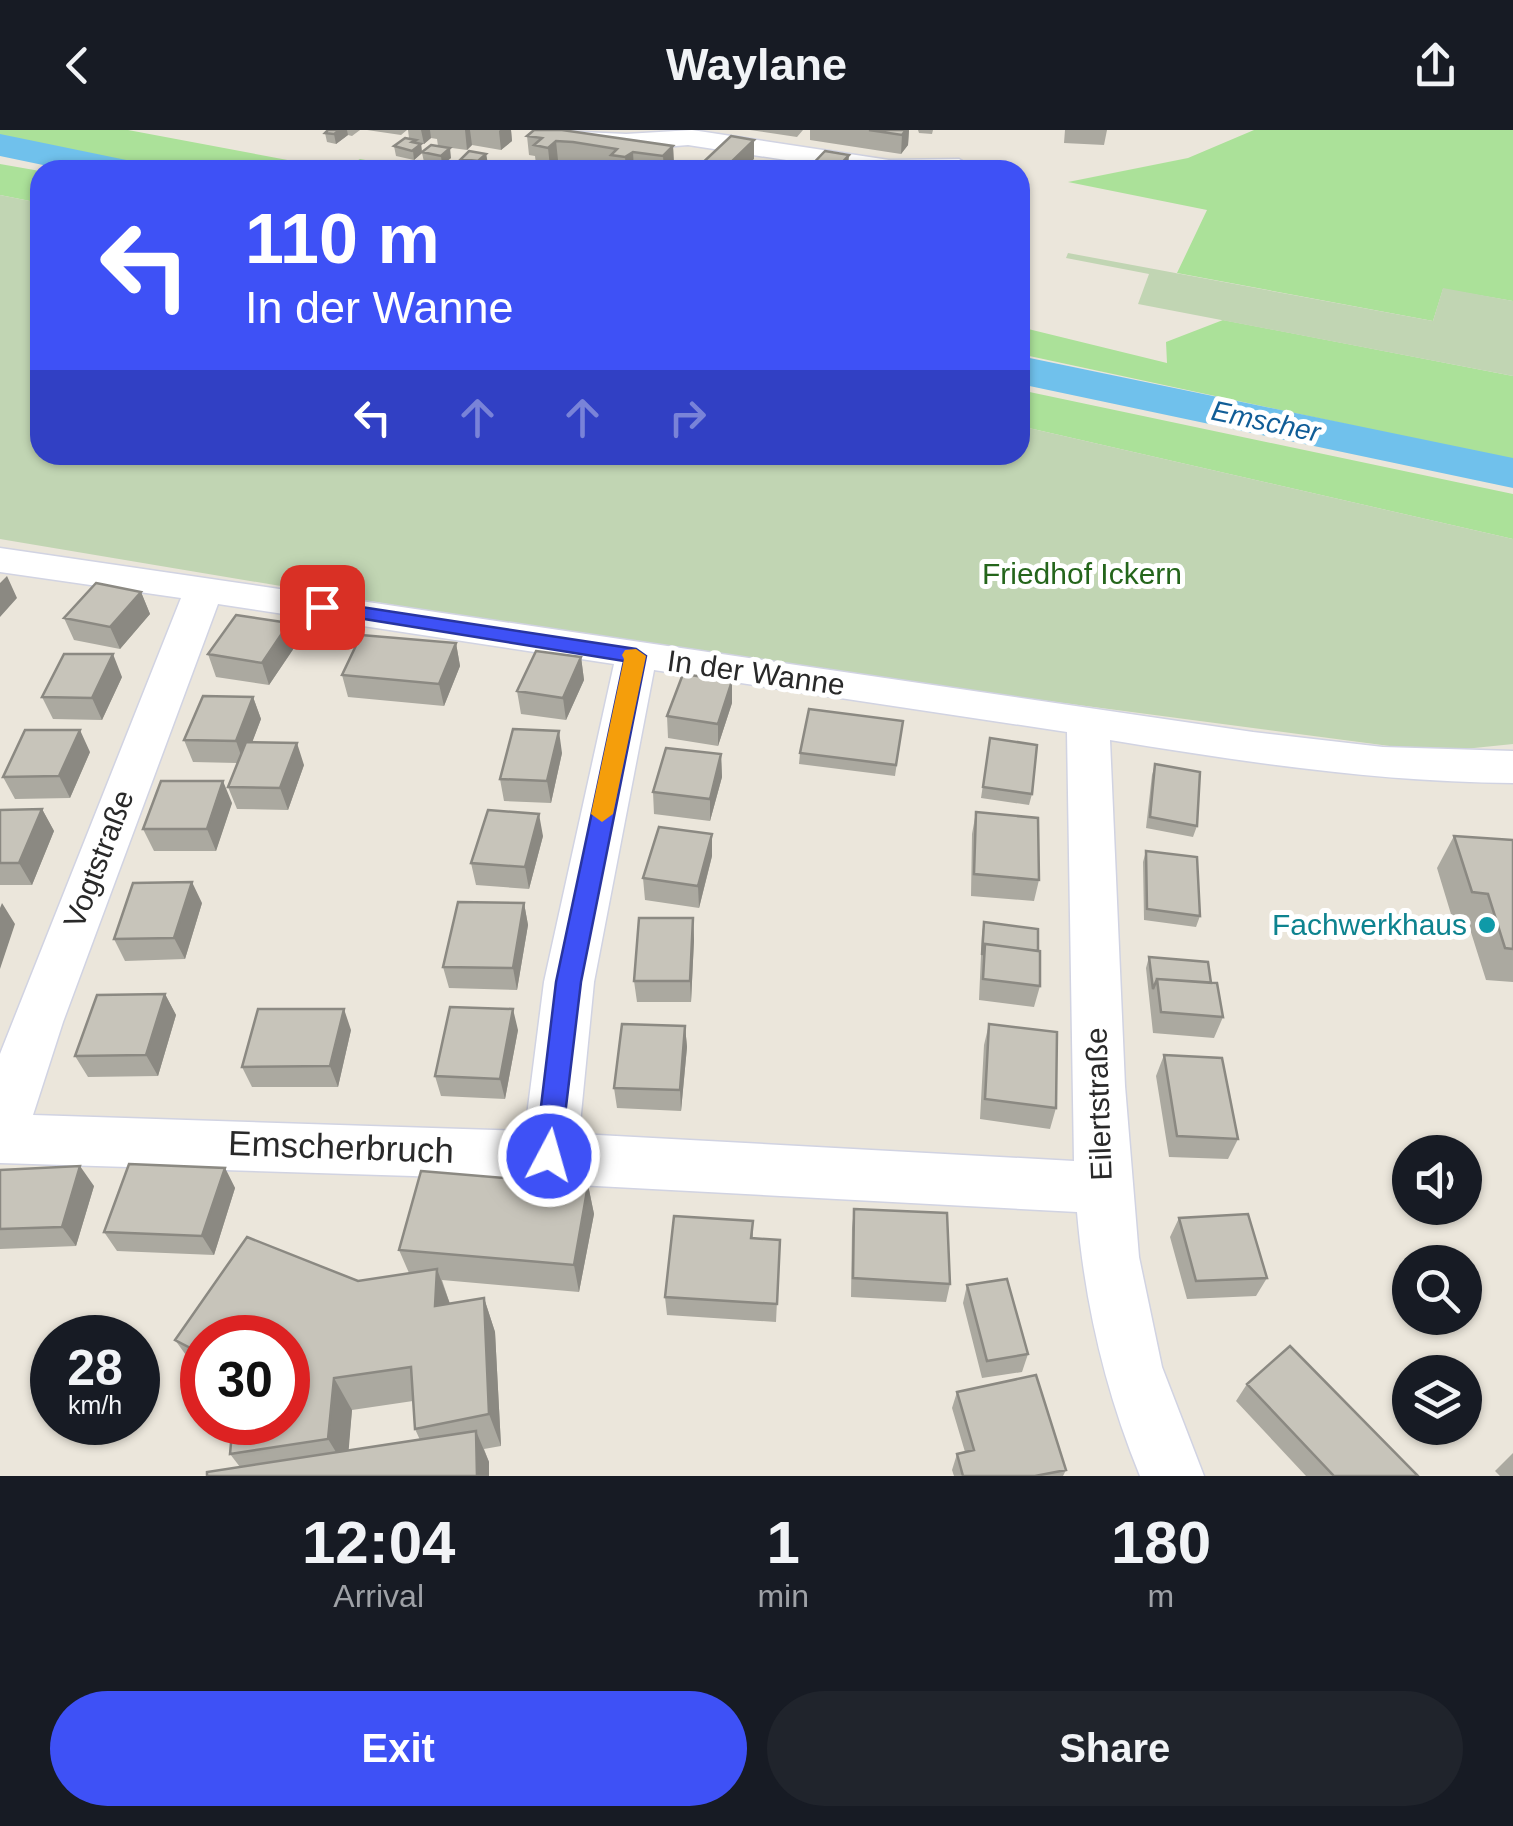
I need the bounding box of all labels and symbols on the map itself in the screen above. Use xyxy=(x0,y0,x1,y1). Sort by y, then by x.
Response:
water label: Emscher xyxy=(1209,395,1325,448)
park label: Friedhof Ickern xyxy=(982,557,1182,590)
pin xyxy=(280,565,365,650)
street label: In der Wanne xyxy=(665,644,847,701)
street label: Vogtstraße xyxy=(57,785,140,932)
place label: Fachwerkhaus xyxy=(1272,908,1467,941)
marker: Fachwerkhaus xyxy=(1476,914,1498,936)
street label: Eilertstraße xyxy=(1079,1027,1118,1181)
position arrow xyxy=(497,1104,601,1208)
street label: Emscherbruch xyxy=(228,1123,454,1170)
speed limit sign: 30 xyxy=(180,1315,310,1445)

